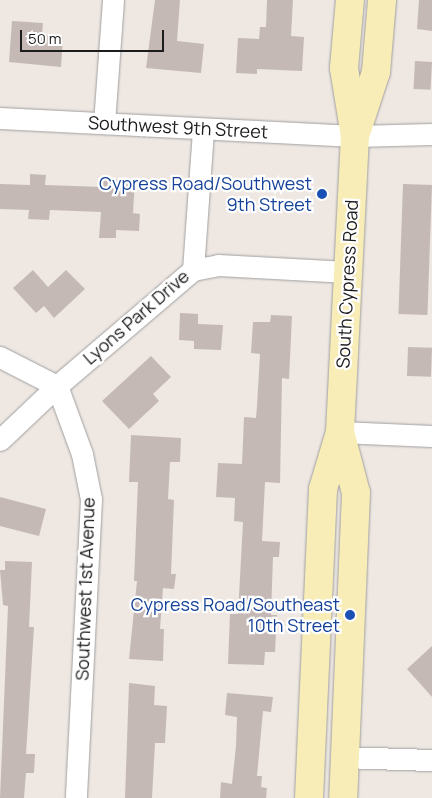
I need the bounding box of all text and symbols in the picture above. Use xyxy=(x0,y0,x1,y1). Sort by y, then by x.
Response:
scale bar xyxy=(22,20,166,52)
text: 50 m xyxy=(28,28,62,49)
street label: Southwest 9th Street xyxy=(88,112,268,142)
place label: Cypress Road/Southwest 9th Street xyxy=(99,173,312,215)
marker: Cypress Road/Southwest 9th Street xyxy=(316,188,328,200)
street label: South Cypress Road xyxy=(332,199,362,369)
street label: Lyons Park Drive xyxy=(79,265,193,369)
street label: Southwest 1st Avenue xyxy=(71,497,99,681)
place label: Cypress Road/Southeast 10th Street xyxy=(131,594,340,636)
marker: Cypress Road/Southeast 10th Street xyxy=(344,609,356,621)

